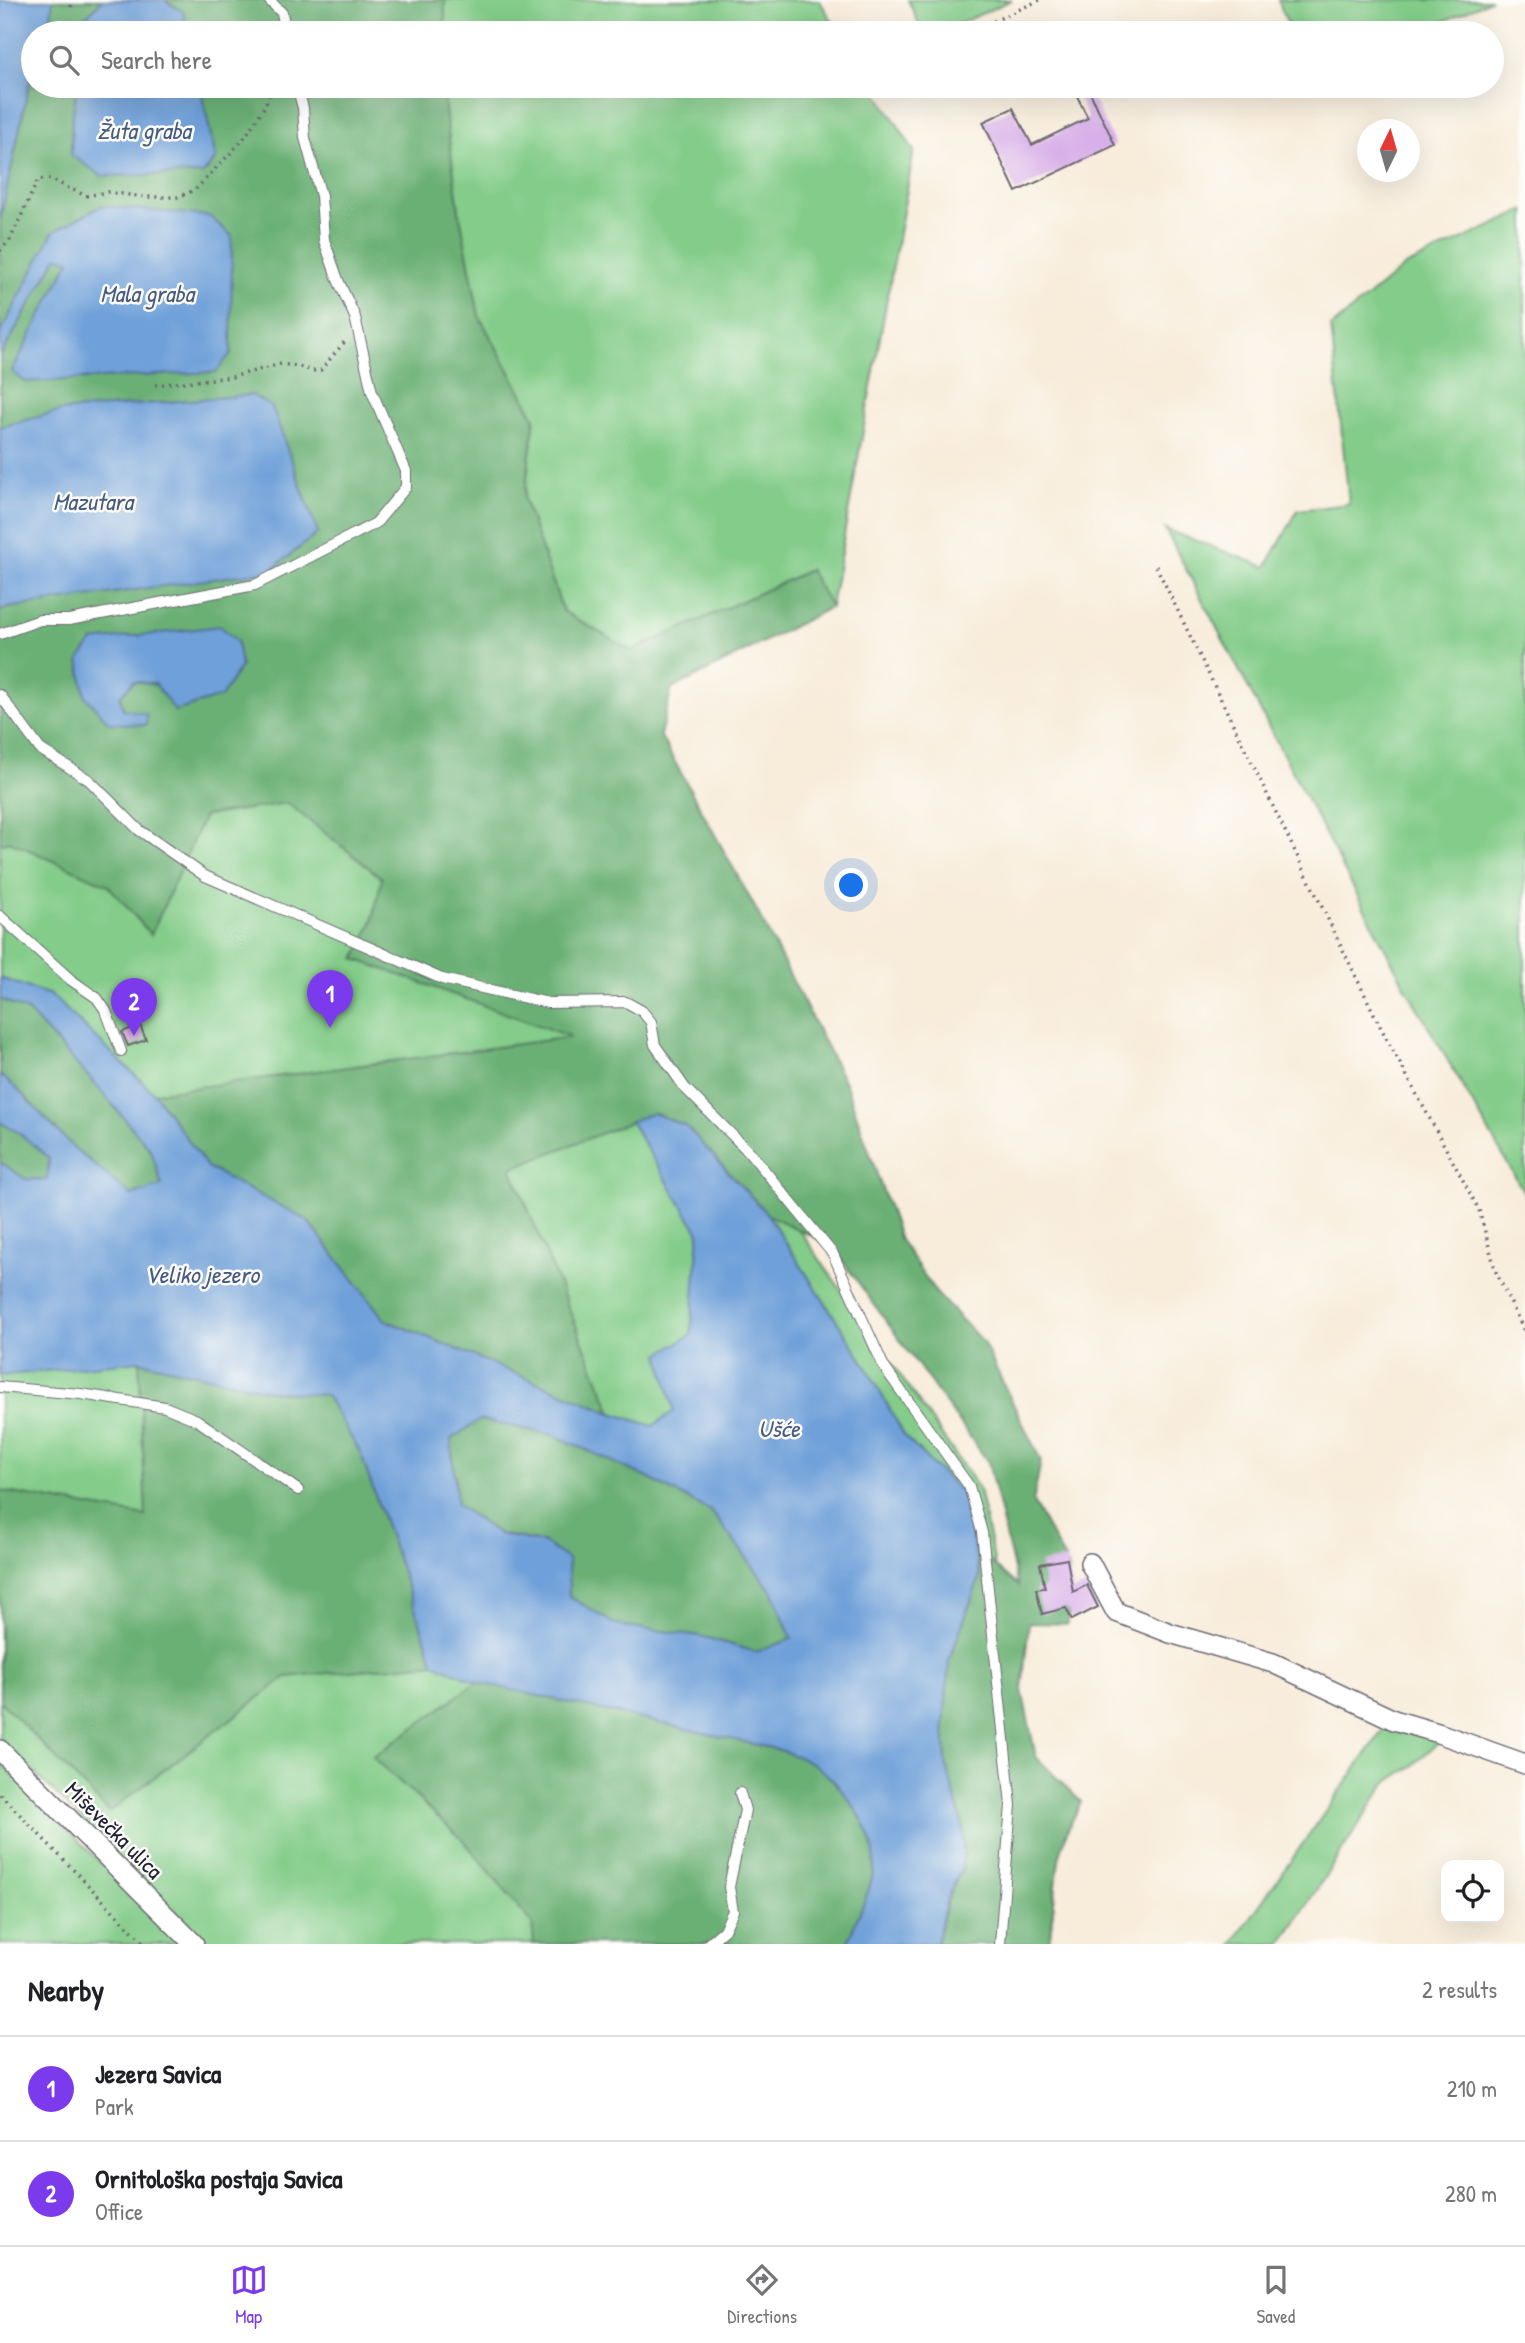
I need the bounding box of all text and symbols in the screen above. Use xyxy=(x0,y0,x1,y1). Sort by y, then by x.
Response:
search box xyxy=(21,21,1504,98)
icon: search xyxy=(45,41,83,79)
text: Search here xyxy=(101,42,212,77)
water label: Žuta graba xyxy=(97,114,193,147)
north arrow xyxy=(1357,119,1420,182)
water label: Mala graba xyxy=(100,277,196,310)
water label: Mazutara xyxy=(53,485,136,517)
your location xyxy=(834,868,868,902)
pin: 1 xyxy=(307,970,353,1028)
pin: 2 xyxy=(111,978,157,1036)
water label: Veliko jezero xyxy=(145,1258,261,1290)
water label: Ušće xyxy=(758,1412,801,1444)
street label: Miševečka ulica xyxy=(59,1774,170,1885)
map controls xyxy=(1441,1860,1504,1923)
button: locate xyxy=(1441,1860,1504,1923)
text: Nearby xyxy=(28,1970,104,2010)
text: 2 results xyxy=(1422,1974,1497,2005)
text: Jezera Savica xyxy=(95,2056,221,2091)
text: 1 xyxy=(47,2073,55,2104)
text: 210 m xyxy=(1447,2073,1497,2104)
text: Park xyxy=(95,2091,133,2122)
text: Ornitološka postaja Savica xyxy=(95,2161,343,2196)
text: 2 xyxy=(46,2178,56,2209)
text: 280 m xyxy=(1445,2178,1497,2209)
text: Office xyxy=(95,2196,143,2227)
tab: Map xyxy=(230,2261,268,2329)
tab: Directions xyxy=(727,2261,797,2329)
tab: Saved xyxy=(1257,2261,1295,2329)

